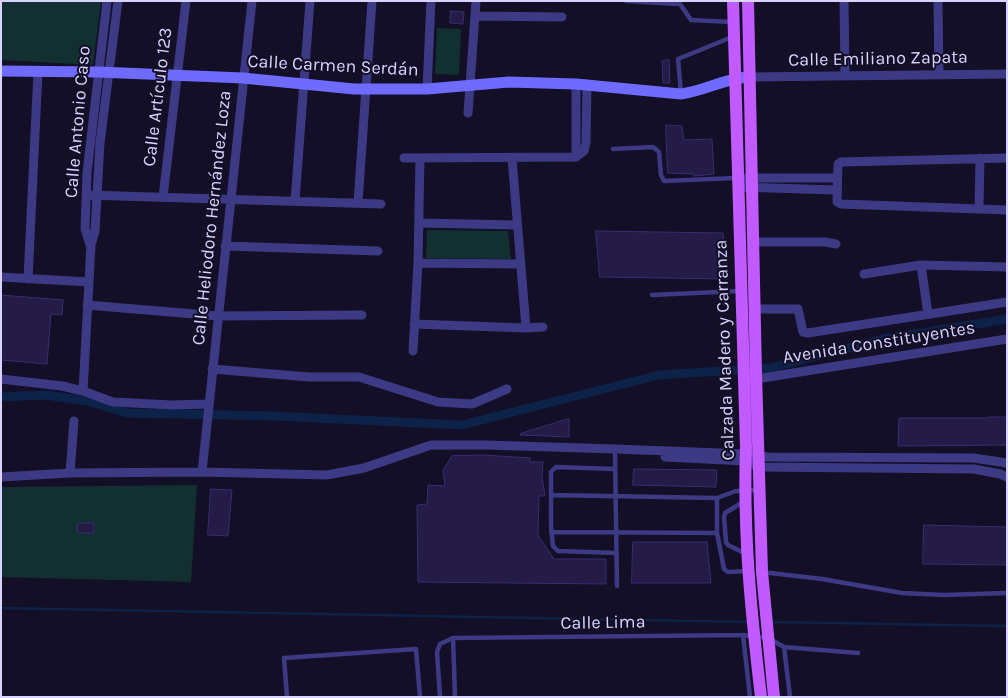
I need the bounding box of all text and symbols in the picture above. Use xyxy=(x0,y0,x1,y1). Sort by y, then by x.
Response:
street label: Calle Artículo 123 xyxy=(139,26,177,168)
street label: Calle Antonio Caso xyxy=(61,45,95,199)
street label: Calle Emiliano Zapata xyxy=(788,47,968,71)
street label: Calle Carmen Serdán xyxy=(247,51,419,81)
street label: Calle Heliodoro Hernández Loza xyxy=(188,90,236,346)
street label: Calzada Madero y Carranza xyxy=(710,239,740,461)
street label: Avenida Constituyentes xyxy=(781,317,977,369)
street label: Calle Lima xyxy=(560,611,646,635)

